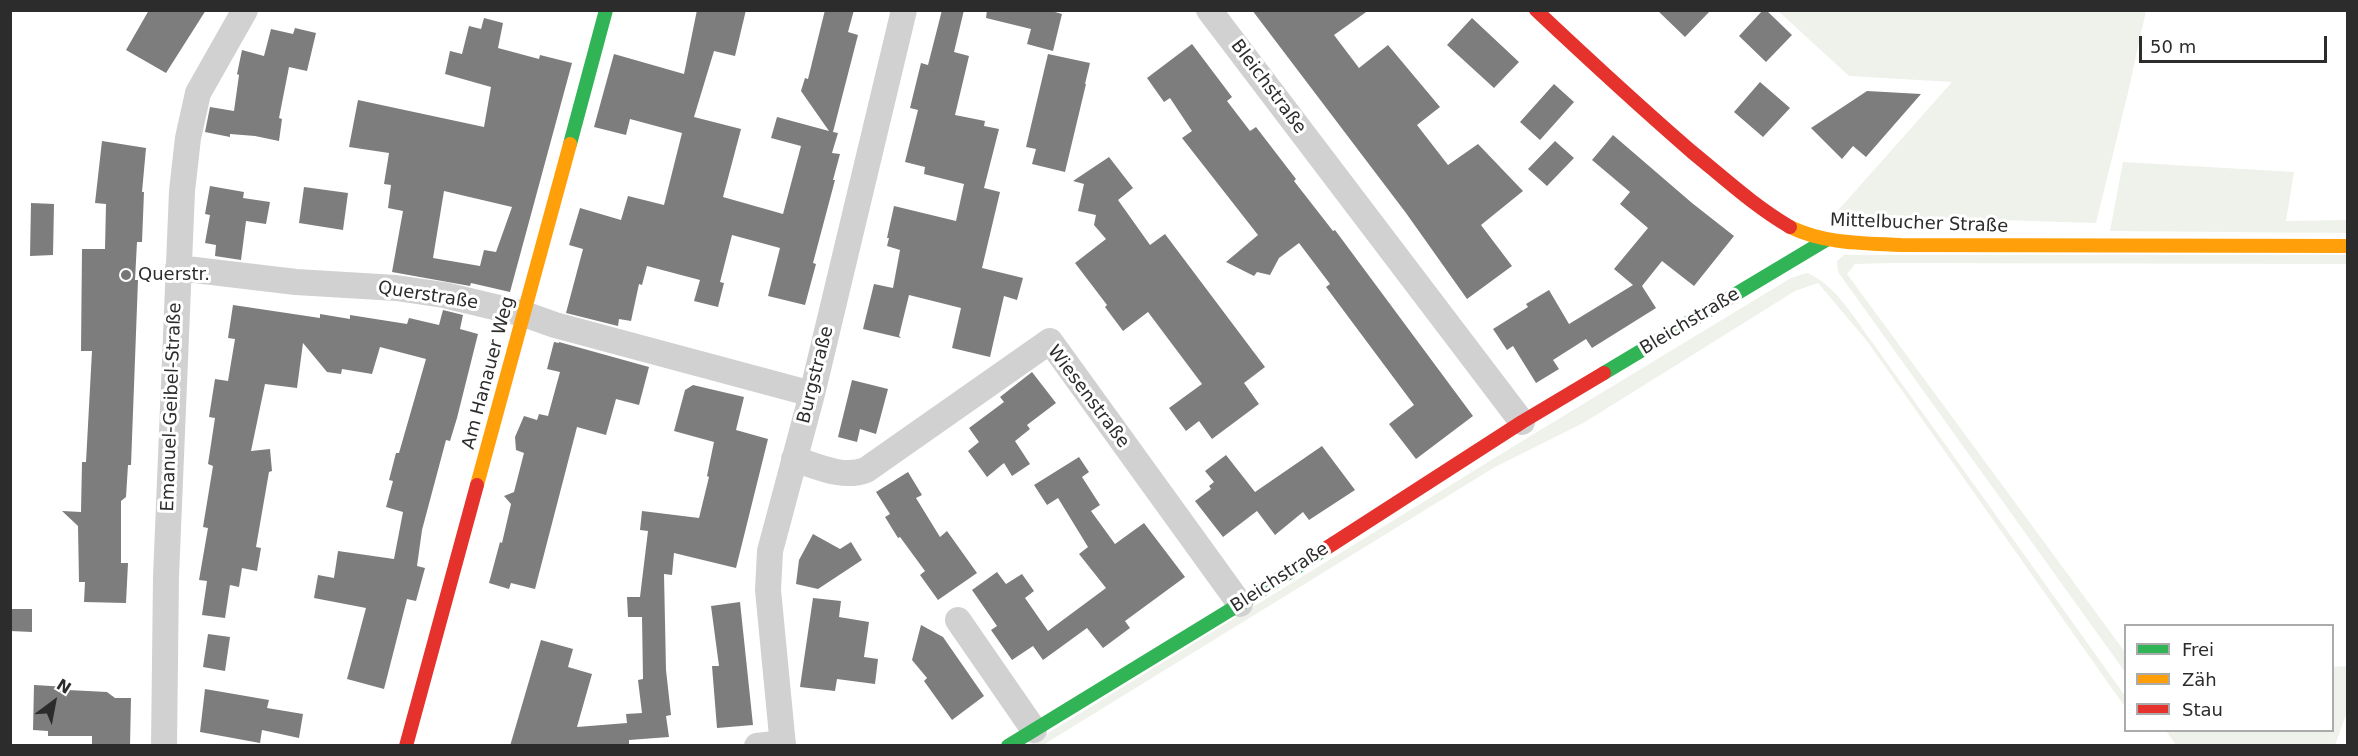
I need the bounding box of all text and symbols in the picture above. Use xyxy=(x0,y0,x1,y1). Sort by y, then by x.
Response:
scale bar xyxy=(2142,24,2330,62)
street label: Bleichstraße xyxy=(1226,36,1310,138)
text: 50 m xyxy=(2150,36,2196,57)
street label: Mittelbucher Straße xyxy=(1829,210,2009,238)
place label: Querstr. xyxy=(138,264,210,286)
marker: Querstr. xyxy=(119,268,133,282)
street label: Querstraße xyxy=(376,277,480,315)
street label: Bleichstraße xyxy=(1636,284,1744,360)
street label: Am Hanauer Weg xyxy=(458,294,520,452)
street label: Emanuel-Geibel-Straße xyxy=(158,302,186,512)
street label: Burgstraße xyxy=(793,324,839,426)
street label: Wiesenstraße xyxy=(1042,342,1134,452)
street label: Bleichstraße xyxy=(1227,538,1333,618)
legend xyxy=(2124,624,2334,732)
text: Frei xyxy=(2182,639,2214,660)
text: Zäh xyxy=(2182,669,2217,690)
north arrow xyxy=(24,672,84,732)
text: N xyxy=(53,675,75,698)
text: Stau xyxy=(2182,699,2223,720)

